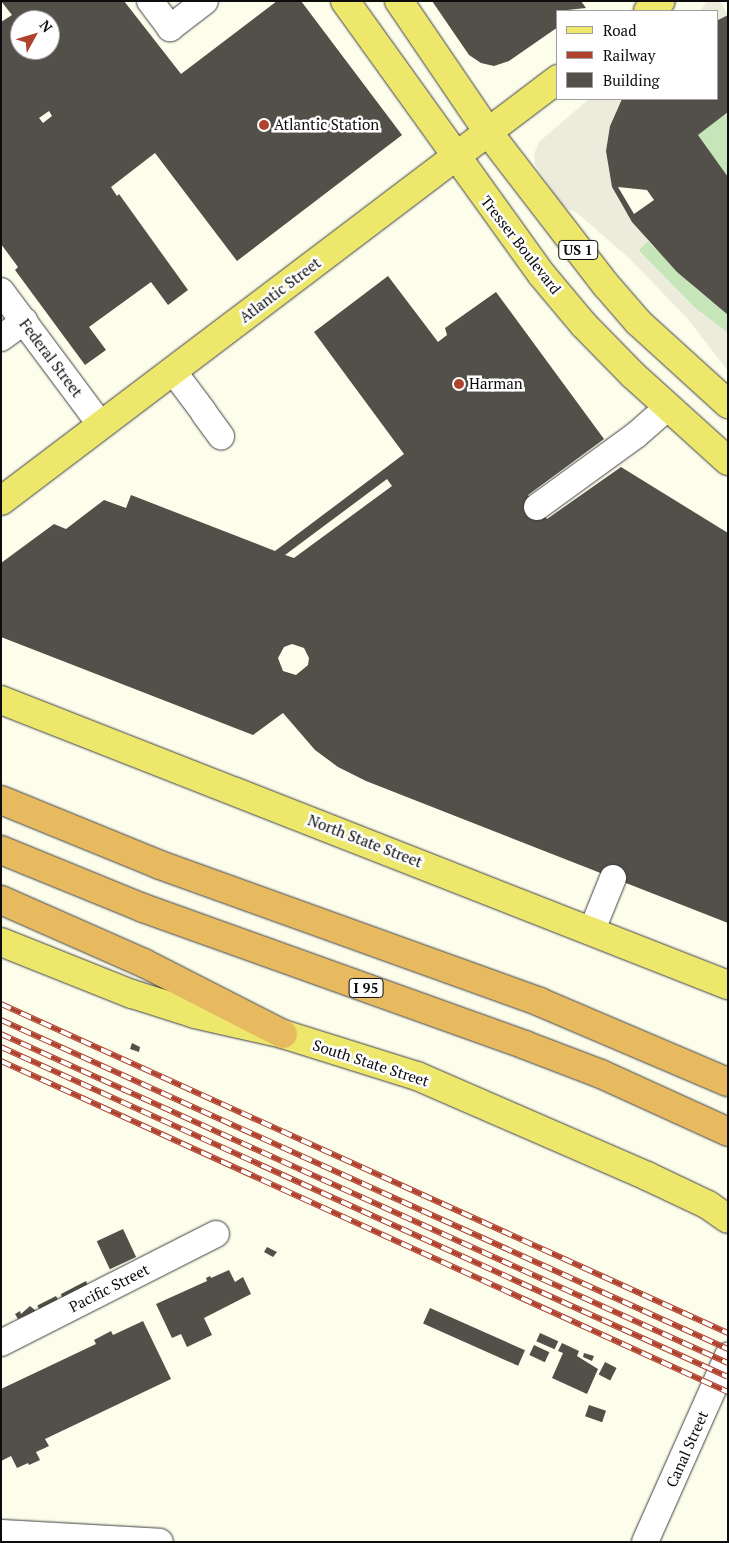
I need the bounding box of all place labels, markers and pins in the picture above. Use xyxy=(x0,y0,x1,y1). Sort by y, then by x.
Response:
place label: Atlantic Station xyxy=(274,116,379,134)
marker: Atlantic Station xyxy=(258,119,270,131)
place label: Harman xyxy=(469,375,523,393)
marker: Harman xyxy=(453,378,465,390)

